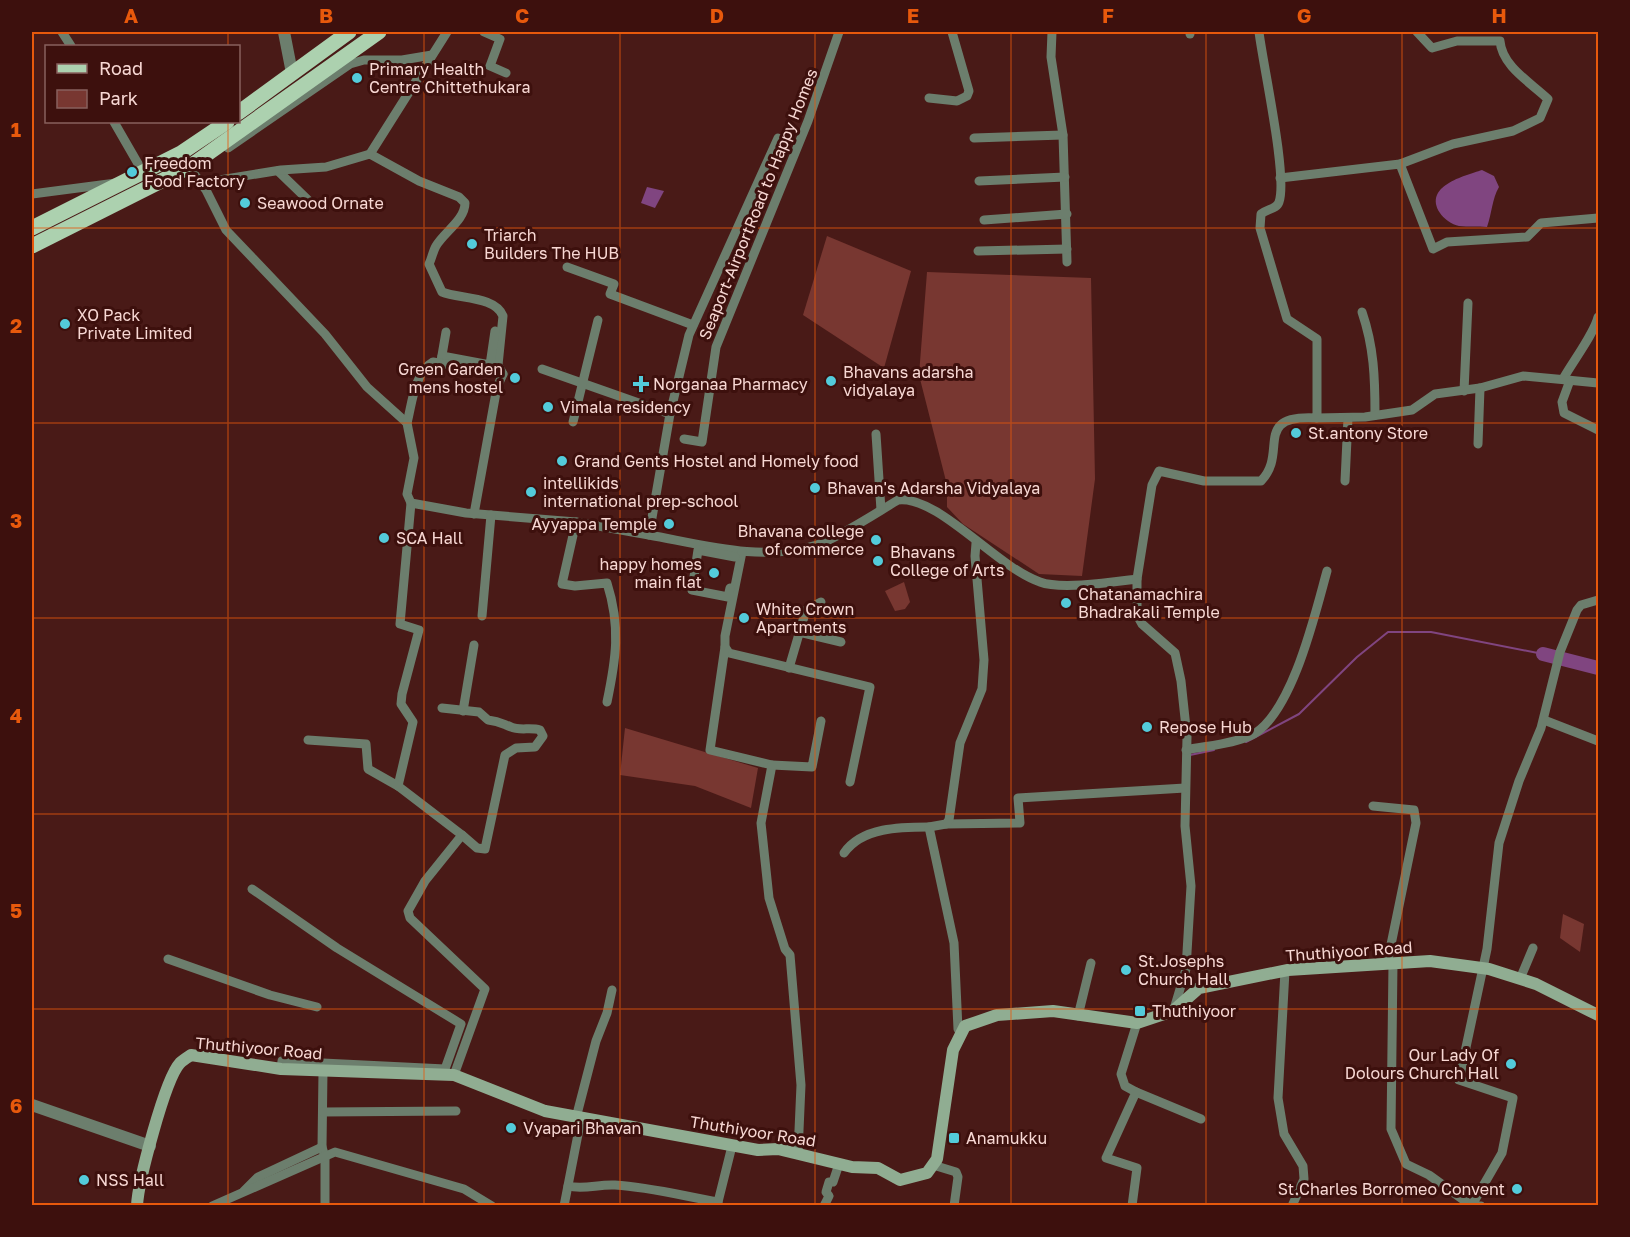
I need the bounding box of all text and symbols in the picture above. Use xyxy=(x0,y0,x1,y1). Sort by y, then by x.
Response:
text: A xyxy=(124,3,138,27)
text: B xyxy=(319,3,333,27)
text: C xyxy=(515,3,529,27)
text: D xyxy=(710,3,724,27)
text: E xyxy=(907,3,919,27)
text: F xyxy=(1102,3,1114,27)
text: G xyxy=(1297,3,1311,27)
text: H xyxy=(1491,3,1507,27)
legend xyxy=(45,45,240,123)
text: Road xyxy=(99,57,143,79)
place label: Primary Health Centre Chittethukara xyxy=(369,59,531,97)
street label: Seaport-AirportRoad to Happy Homes xyxy=(694,65,822,343)
marker: Primary Health Centre Chittethukara xyxy=(350,71,364,85)
text: Park xyxy=(99,87,138,109)
text: 1 xyxy=(11,117,21,141)
place label: Freedom Food Factory xyxy=(144,153,245,191)
marker: Freedom Food Factory xyxy=(125,165,139,179)
place label: Seawood Ornate xyxy=(257,193,384,213)
marker: Seawood Ornate xyxy=(238,196,252,210)
place label: Triarch Builders The HUB xyxy=(484,225,619,263)
marker: Triarch Builders The HUB xyxy=(465,237,479,251)
place label: XO Pack Private Limited xyxy=(77,305,192,343)
text: 2 xyxy=(10,313,22,337)
marker: XO Pack Private Limited xyxy=(58,317,72,331)
place label: Green Garden mens hostel xyxy=(398,359,503,397)
place label: Bhavans adarsha vidyalaya xyxy=(843,362,974,400)
marker: Green Garden mens hostel xyxy=(508,371,522,385)
place label: Norganaa Pharmacy xyxy=(653,374,808,394)
marker: Bhavans adarsha vidyalaya xyxy=(824,374,838,388)
marker: Norganaa Pharmacy xyxy=(634,377,648,391)
place label: Vimala residency xyxy=(560,397,691,417)
marker: Vimala residency xyxy=(541,400,555,414)
place label: St.antony Store xyxy=(1308,423,1428,443)
marker: St.antony Store xyxy=(1289,426,1303,440)
place label: Grand Gents Hostel and Homely food xyxy=(574,451,859,471)
marker: Grand Gents Hostel and Homely food xyxy=(555,454,569,468)
place label: intellikids international prep-school xyxy=(543,473,738,511)
place label: Bhavan's Adarsha Vidyalaya xyxy=(827,478,1040,498)
marker: Bhavan's Adarsha Vidyalaya xyxy=(808,481,822,495)
marker: intellikids international prep-school xyxy=(524,485,538,499)
text: 3 xyxy=(10,508,22,532)
place label: Ayyappa Temple xyxy=(532,514,657,534)
marker: Ayyappa Temple xyxy=(662,517,676,531)
place label: Bhavana college of commerce xyxy=(738,521,864,559)
place label: SCA Hall xyxy=(396,528,463,548)
marker: SCA Hall xyxy=(377,531,391,545)
marker: Bhavana college of commerce xyxy=(869,533,883,547)
place label: Bhavans College of Arts xyxy=(890,542,1004,580)
place label: happy homes main flat xyxy=(599,554,702,592)
marker: Bhavans College of Arts xyxy=(871,554,885,568)
marker: happy homes main flat xyxy=(707,566,721,580)
place label: Chatanamachira Bhadrakali Temple xyxy=(1078,584,1220,622)
marker: Chatanamachira Bhadrakali Temple xyxy=(1059,596,1073,610)
place label: White Crown Apartments xyxy=(756,599,854,637)
marker: White Crown Apartments xyxy=(737,611,751,625)
text: 4 xyxy=(10,703,22,727)
place label: Repose Hub xyxy=(1159,717,1252,737)
marker: Repose Hub xyxy=(1140,720,1154,734)
text: 5 xyxy=(10,898,22,922)
street label: Thuthiyoor Road xyxy=(1285,937,1413,965)
place label: St.Josephs Church Hall xyxy=(1138,951,1228,989)
marker: St.Josephs Church Hall xyxy=(1119,963,1133,977)
place label: Thuthiyoor xyxy=(1152,1001,1236,1021)
marker: Thuthiyoor xyxy=(1133,1004,1147,1018)
street label: Thuthiyoor Road xyxy=(195,1032,323,1064)
place label: Our Lady Of Dolours Church Hall xyxy=(1345,1045,1499,1083)
marker: Our Lady Of Dolours Church Hall xyxy=(1504,1057,1518,1071)
text: 6 xyxy=(10,1093,22,1117)
street label: Thuthiyoor Road xyxy=(689,1111,817,1151)
place label: Vyapari Bhavan xyxy=(523,1118,641,1138)
marker: Vyapari Bhavan xyxy=(504,1121,518,1135)
place label: Anamukku xyxy=(966,1128,1047,1148)
marker: Anamukku xyxy=(947,1131,961,1145)
place label: NSS Hall xyxy=(96,1170,164,1190)
marker: NSS Hall xyxy=(77,1173,91,1187)
place label: St.Charles Borromeo Convent xyxy=(1278,1179,1505,1199)
marker: St.Charles Borromeo Convent xyxy=(1510,1182,1524,1196)

